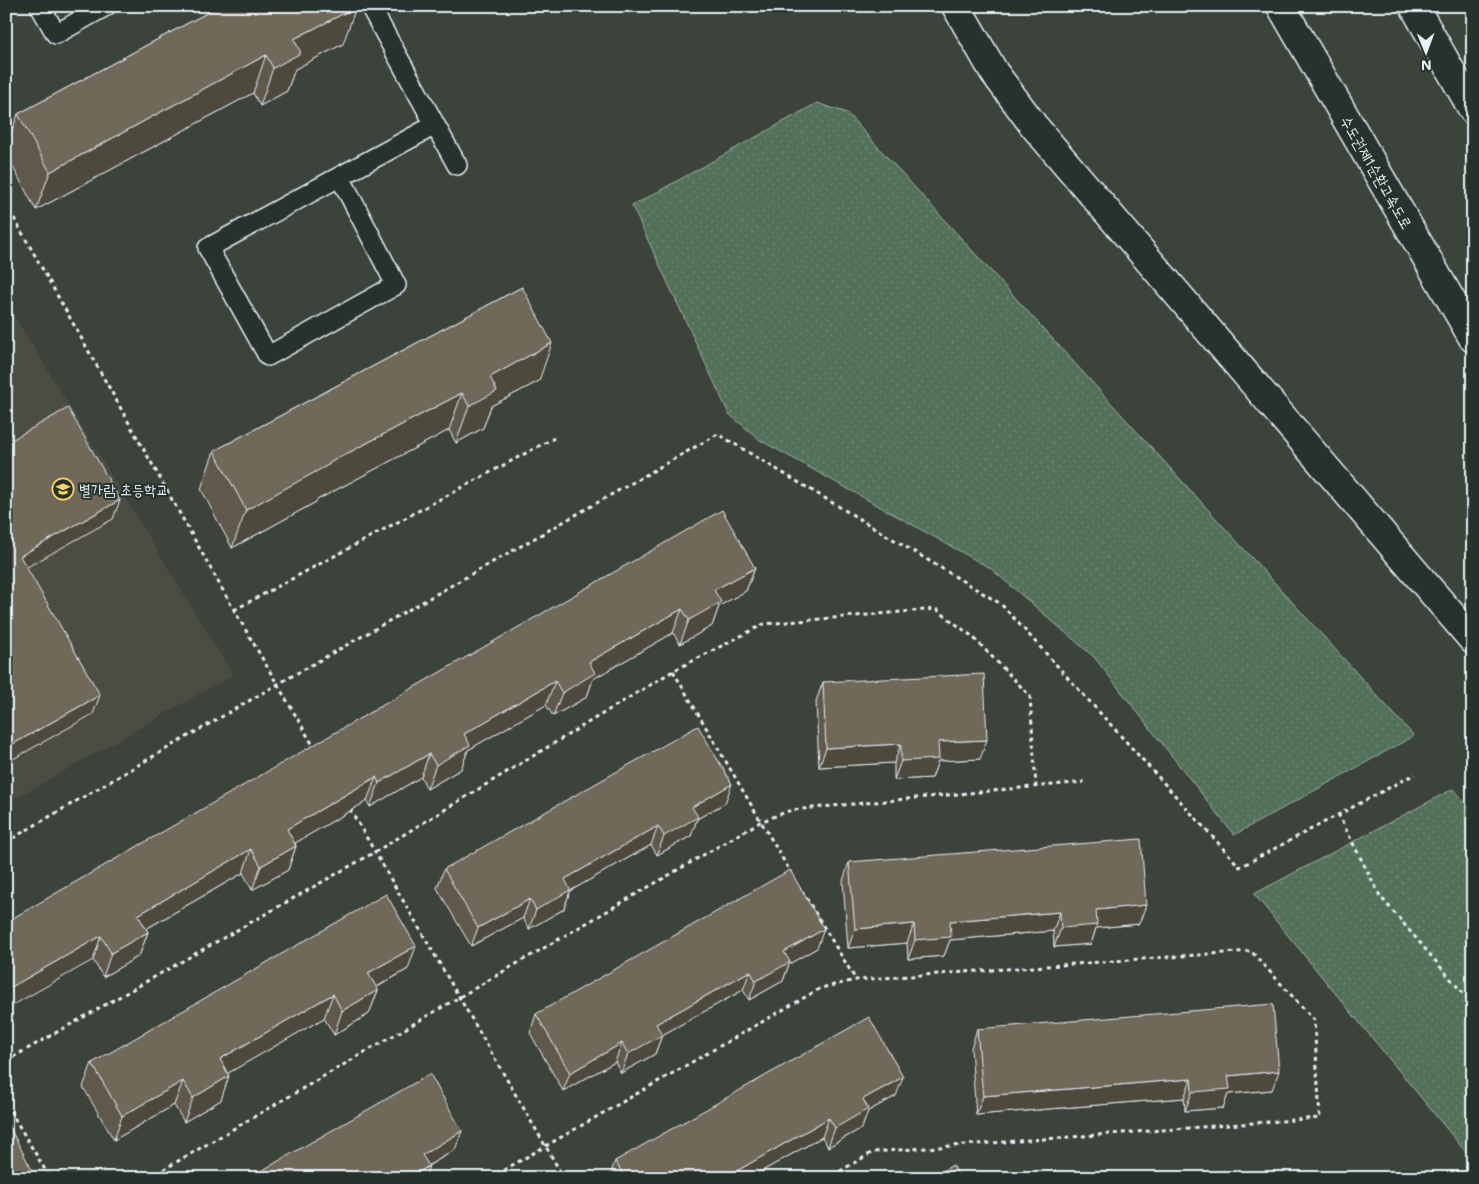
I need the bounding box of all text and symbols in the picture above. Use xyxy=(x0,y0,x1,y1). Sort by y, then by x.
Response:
north arrow xyxy=(1402,28,1452,78)
text: N xyxy=(1421,56,1432,75)
street label: 수도권제1순환고속도로 xyxy=(1336,112,1418,232)
school or university icon: 별가람 초등학교 xyxy=(51,477,75,501)
place label: 별가람 초등학교 xyxy=(79,479,168,499)

